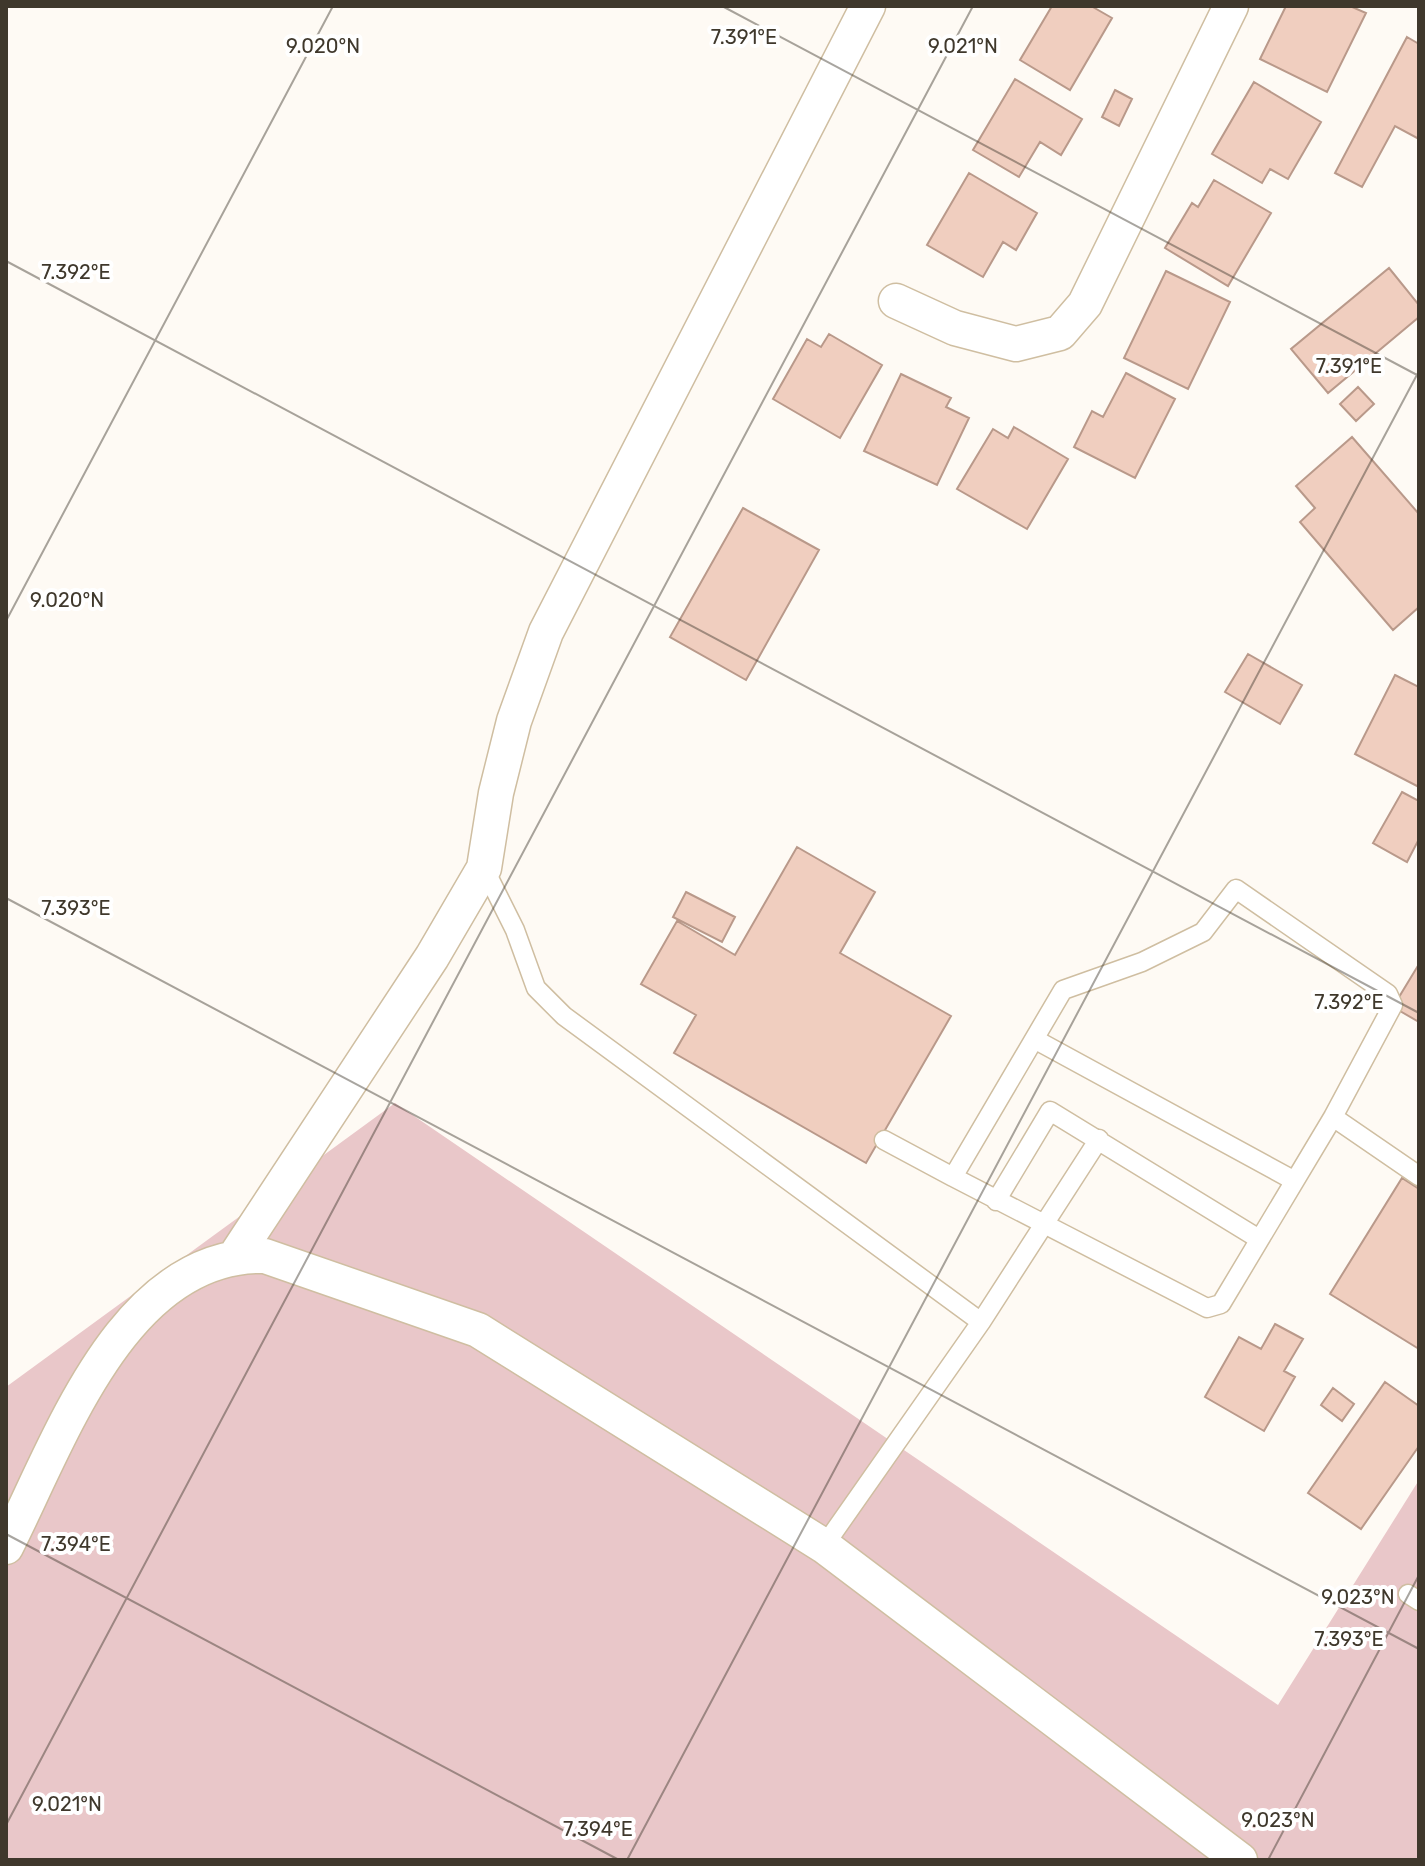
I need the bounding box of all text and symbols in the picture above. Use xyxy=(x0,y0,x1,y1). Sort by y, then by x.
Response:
text: 7.391°E xyxy=(711,25,777,49)
text: 9.020°N xyxy=(286,34,360,58)
text: 9.021°N xyxy=(928,34,998,58)
text: 7.392°E xyxy=(41,260,111,284)
text: 7.391°E xyxy=(1316,354,1382,378)
text: 9.020°N xyxy=(30,588,104,612)
text: 7.393°E xyxy=(41,896,111,920)
text: 7.392°E xyxy=(1314,990,1384,1014)
text: 7.394°E xyxy=(41,1532,111,1556)
text: 9.023°N xyxy=(1321,1585,1395,1609)
text: 7.393°E xyxy=(1314,1627,1384,1651)
text: 9.021°N xyxy=(32,1792,102,1816)
text: 9.023°N xyxy=(1241,1808,1315,1832)
text: 7.394°E xyxy=(563,1817,633,1841)

